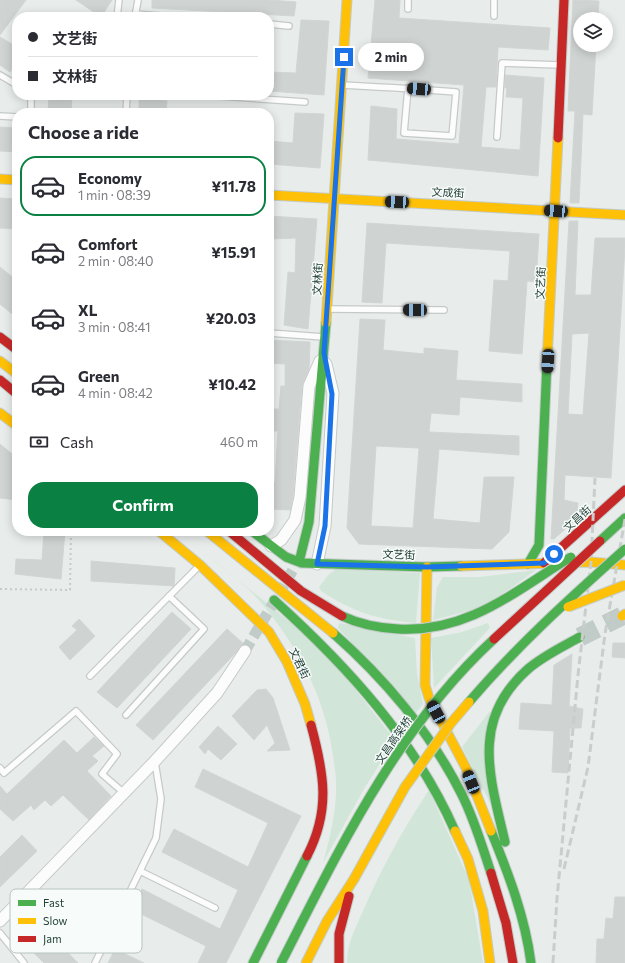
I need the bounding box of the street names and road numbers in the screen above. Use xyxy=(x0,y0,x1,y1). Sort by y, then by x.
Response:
street label: 文成街 xyxy=(431,185,465,199)
street label: 文林街 xyxy=(310,262,324,296)
street label: 文艺街 xyxy=(533,266,547,300)
street label: 文昌街 xyxy=(560,502,594,534)
street label: 文艺街 xyxy=(382,547,416,561)
street label: 文君街 xyxy=(287,645,313,681)
street label: 文昌高架桥 xyxy=(372,714,414,766)

